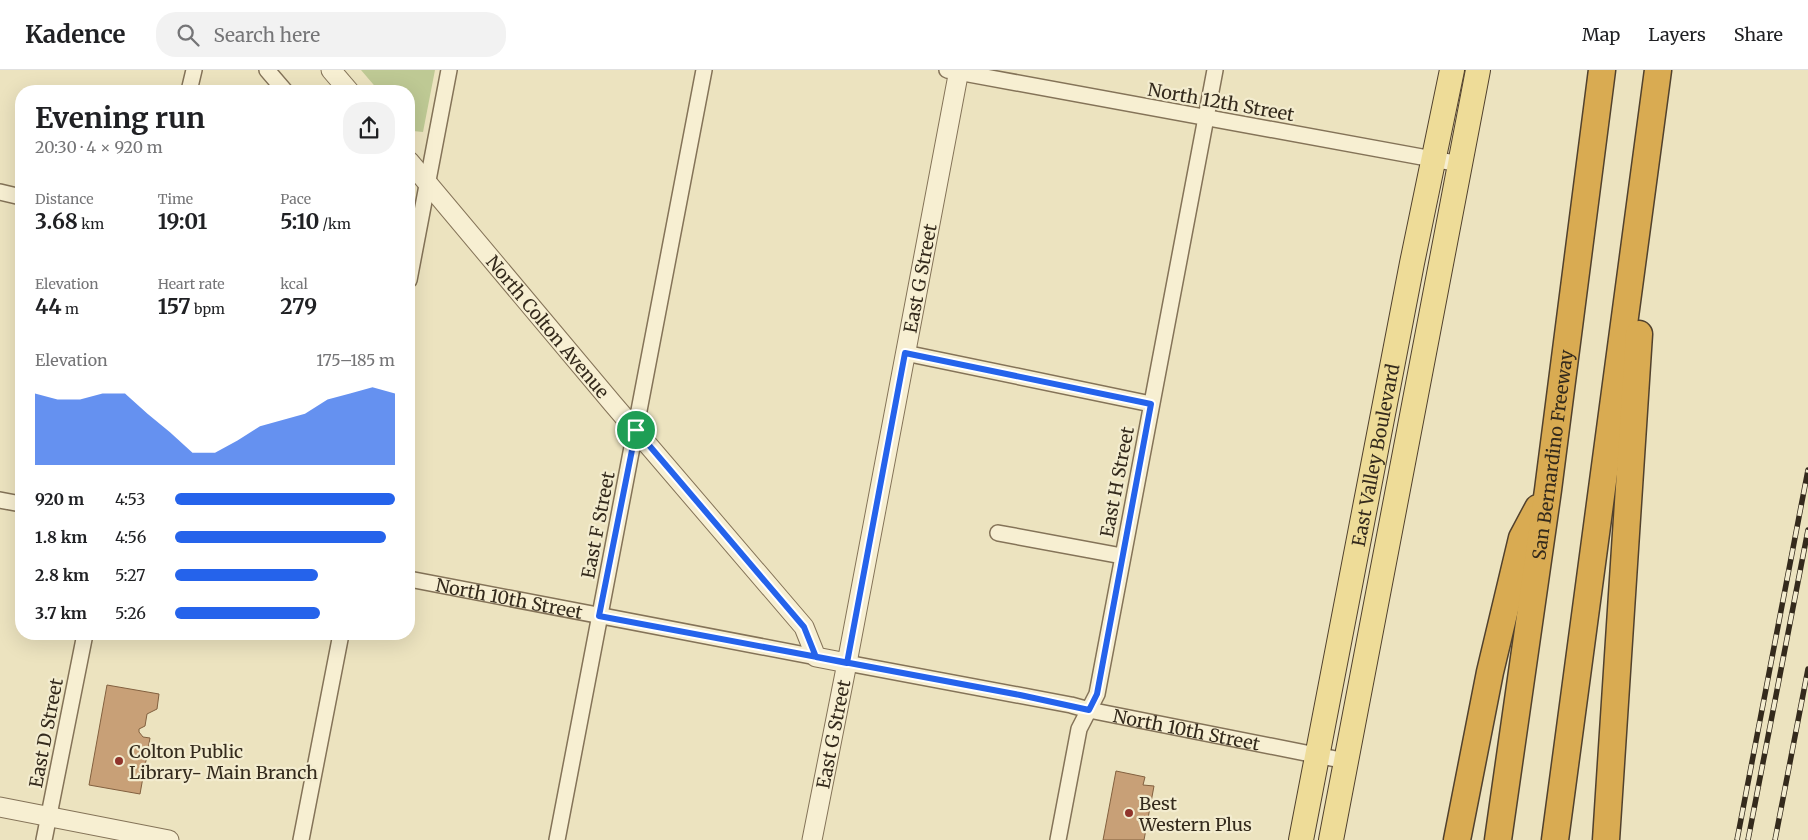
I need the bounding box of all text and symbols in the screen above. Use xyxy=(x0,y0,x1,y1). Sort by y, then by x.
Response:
search box xyxy=(156,12,506,57)
text: Kadence xyxy=(25,19,126,50)
icon: search xyxy=(174,21,202,49)
text: Search here xyxy=(214,23,320,47)
text: Map xyxy=(1582,23,1620,46)
text: Layers xyxy=(1648,23,1706,46)
text: Share xyxy=(1734,23,1783,46)
street label: North 12th Street xyxy=(1146,78,1296,126)
text: Evening run xyxy=(35,100,205,136)
button: share xyxy=(343,102,395,154)
text: 20:30 · 4 × 920 m xyxy=(35,137,163,157)
text: Distance xyxy=(35,190,94,208)
text: Time xyxy=(158,190,193,208)
text: Pace xyxy=(280,190,311,208)
text: 3.68 xyxy=(35,208,78,235)
text: 19:01 xyxy=(158,208,207,235)
text: 5:10 xyxy=(280,208,319,235)
text: km xyxy=(78,215,104,233)
text: /km xyxy=(319,215,351,233)
street label: East G Street xyxy=(898,222,941,335)
street label: North Colton Avenue xyxy=(481,250,614,402)
text: Elevation xyxy=(35,275,99,293)
text: Heart rate xyxy=(158,275,225,293)
text: kcal xyxy=(280,275,308,293)
text: 44 xyxy=(35,293,62,320)
text: 157 xyxy=(158,293,191,320)
text: 279 xyxy=(280,293,317,320)
text: m xyxy=(62,300,79,318)
text: bpm xyxy=(191,300,225,318)
street label: San Bernardino Freeway xyxy=(1527,348,1578,562)
text: Elevation xyxy=(35,350,108,370)
text: 175–185 m xyxy=(316,350,395,370)
street label: East Valley Boulevard xyxy=(1346,362,1404,548)
pin xyxy=(615,409,657,451)
icon: arrive xyxy=(622,416,650,444)
street label: East H Street xyxy=(1095,425,1139,539)
street label: East F Street xyxy=(576,469,620,581)
text: 920 m xyxy=(35,489,84,509)
text: 4:53 xyxy=(115,489,145,509)
text: 1.8 km xyxy=(35,527,87,547)
text: 4:56 xyxy=(115,527,146,547)
text: 2.8 km xyxy=(35,565,89,585)
text: 5:27 xyxy=(115,565,145,585)
street label: North 10th Street xyxy=(434,573,585,624)
text: 3.7 km xyxy=(35,603,87,623)
text: 5:26 xyxy=(115,603,146,623)
street label: East D Street xyxy=(24,676,68,790)
street label: East G Street xyxy=(811,677,855,791)
street label: North 10th Street xyxy=(1111,704,1262,755)
place label: Colton Public Library- Main Branch xyxy=(129,740,318,784)
marker: Colton Public Library- Main Branch xyxy=(113,755,125,767)
place label: Best Western Plus xyxy=(1138,792,1252,836)
marker: Best Western Plus xyxy=(1123,807,1135,819)

